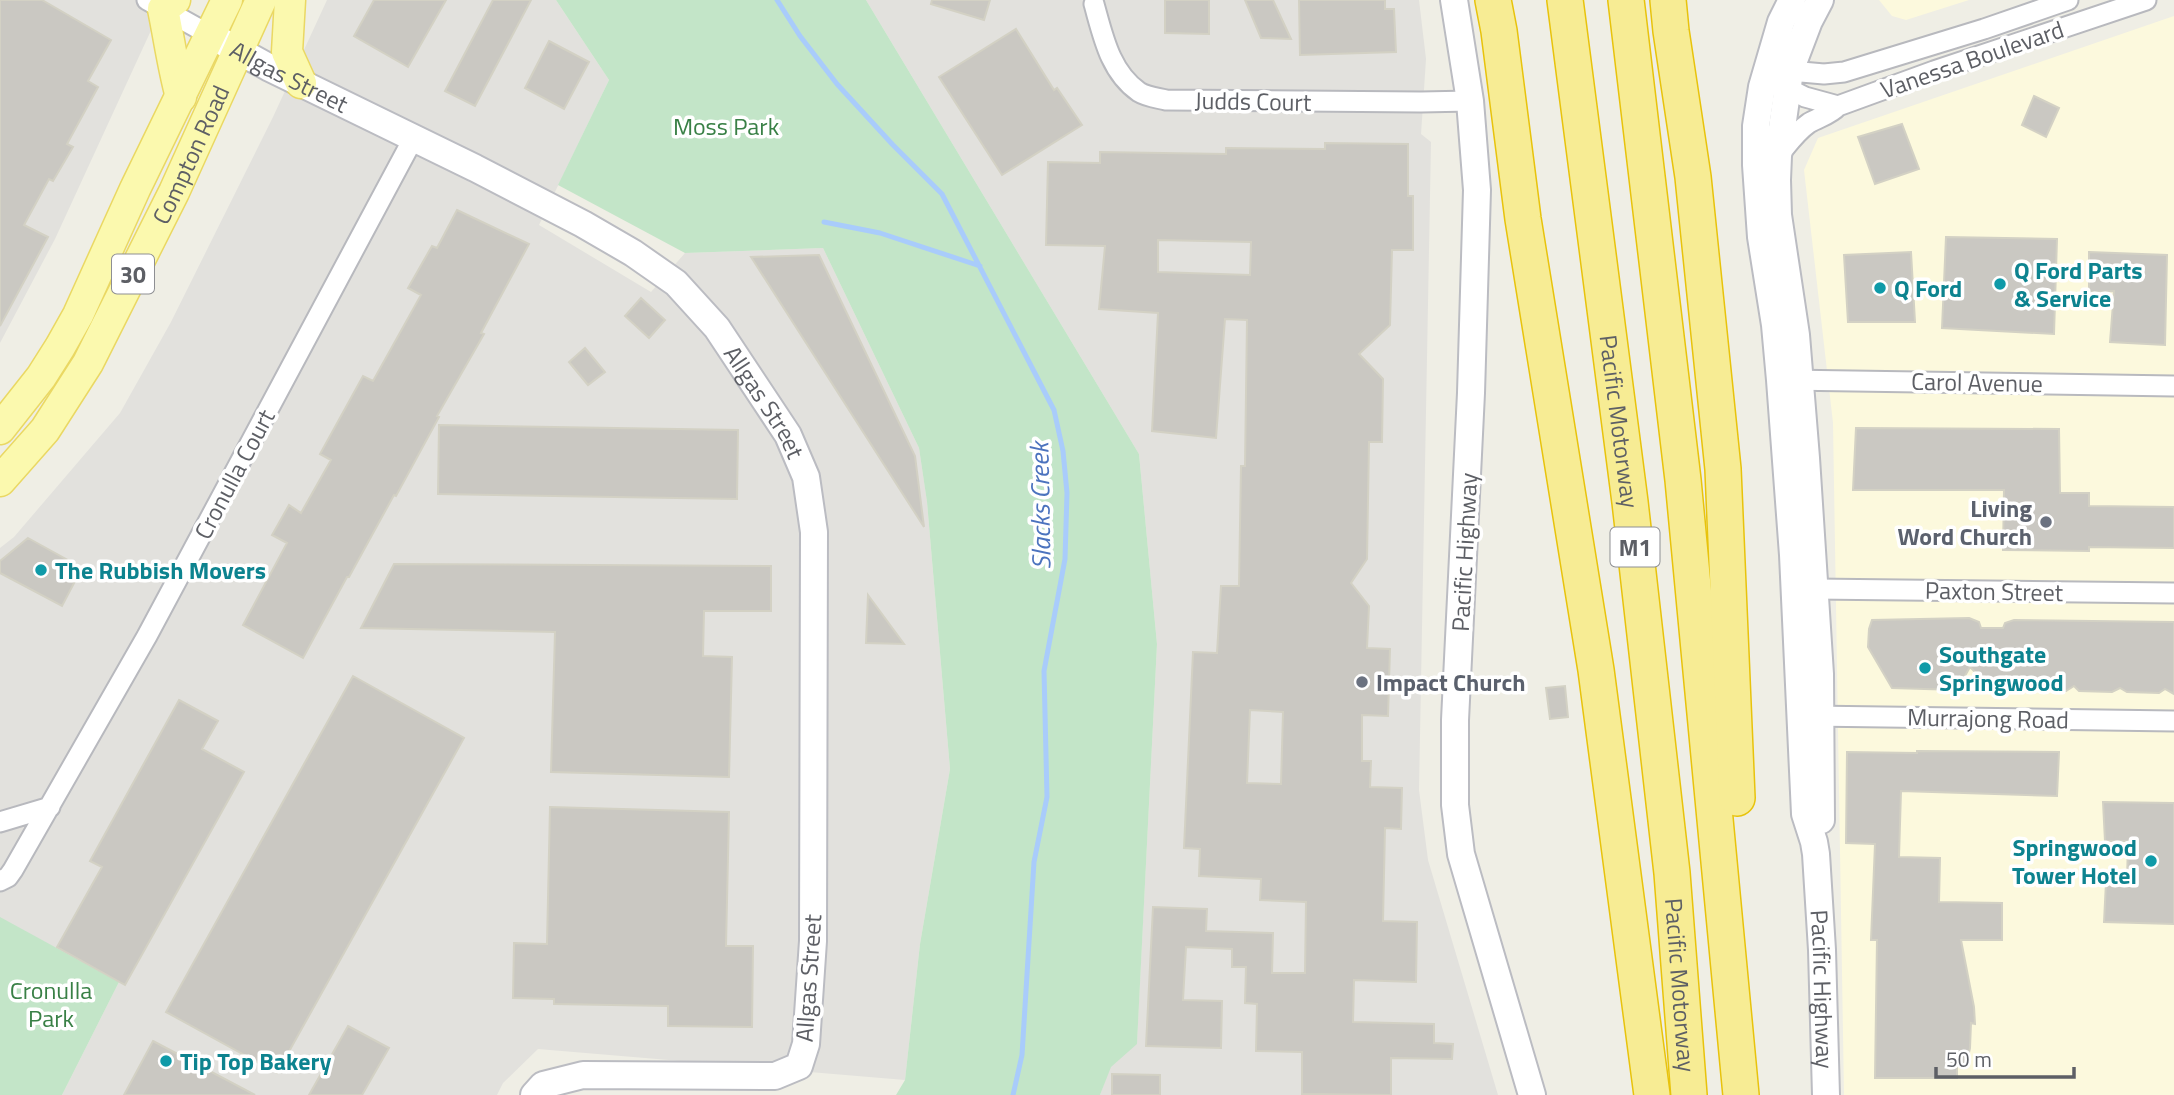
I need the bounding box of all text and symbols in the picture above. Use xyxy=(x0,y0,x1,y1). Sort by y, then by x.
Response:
street label: Vanessa Boulevard xyxy=(1876,11,2068,107)
street label: Allgas Street xyxy=(224,31,355,122)
street label: Compton Road xyxy=(143,79,238,230)
street label: Judds Court xyxy=(1194,82,1312,120)
park label: Moss Park xyxy=(673,108,780,144)
place label: Q Ford Parts & Service xyxy=(2014,252,2143,316)
road number: 30 xyxy=(112,255,154,294)
place label: Q Ford xyxy=(1894,270,1962,306)
marker: Q Ford Parts & Service xyxy=(1992,276,2008,292)
marker: Q Ford xyxy=(1872,280,1888,296)
street label: Pacific Motorway xyxy=(1591,333,1649,510)
street label: Allgas Street xyxy=(715,338,814,465)
street label: Carol Avenue xyxy=(1911,363,2043,401)
street label: Cronulla Court xyxy=(185,402,284,545)
water label: Slacks Creek xyxy=(1019,439,1061,570)
street label: Pacific Highway xyxy=(1442,471,1486,632)
place label: Living Word Church xyxy=(1898,490,2032,554)
marker: Living Word Church xyxy=(2038,514,2054,530)
road number: M1 xyxy=(1610,527,1660,566)
place label: The Rubbish Movers xyxy=(55,552,266,588)
marker: The Rubbish Movers xyxy=(33,562,49,578)
street label: Paxton Street xyxy=(1925,572,2064,610)
place label: Southgate Springwood xyxy=(1939,636,2064,700)
marker: Southgate Springwood xyxy=(1917,660,1933,676)
place label: Impact Church xyxy=(1376,664,1526,700)
marker: Impact Church xyxy=(1354,674,1370,690)
street label: Murrajong Road xyxy=(1907,699,2069,737)
place label: Springwood Tower Hotel xyxy=(2012,829,2137,893)
marker: Springwood Tower Hotel xyxy=(2143,853,2159,869)
street label: Pacific Motorway xyxy=(1656,897,1705,1074)
street label: Pacific Highway xyxy=(1802,909,1843,1070)
street label: Allgas Street xyxy=(786,912,830,1043)
park label: Cronulla Park xyxy=(10,972,92,1036)
scale bar xyxy=(1936,1036,2074,1080)
place label: Tip Top Bakery xyxy=(180,1043,331,1079)
text: 50 m xyxy=(1946,1043,1992,1075)
marker: Tip Top Bakery xyxy=(158,1053,174,1069)

